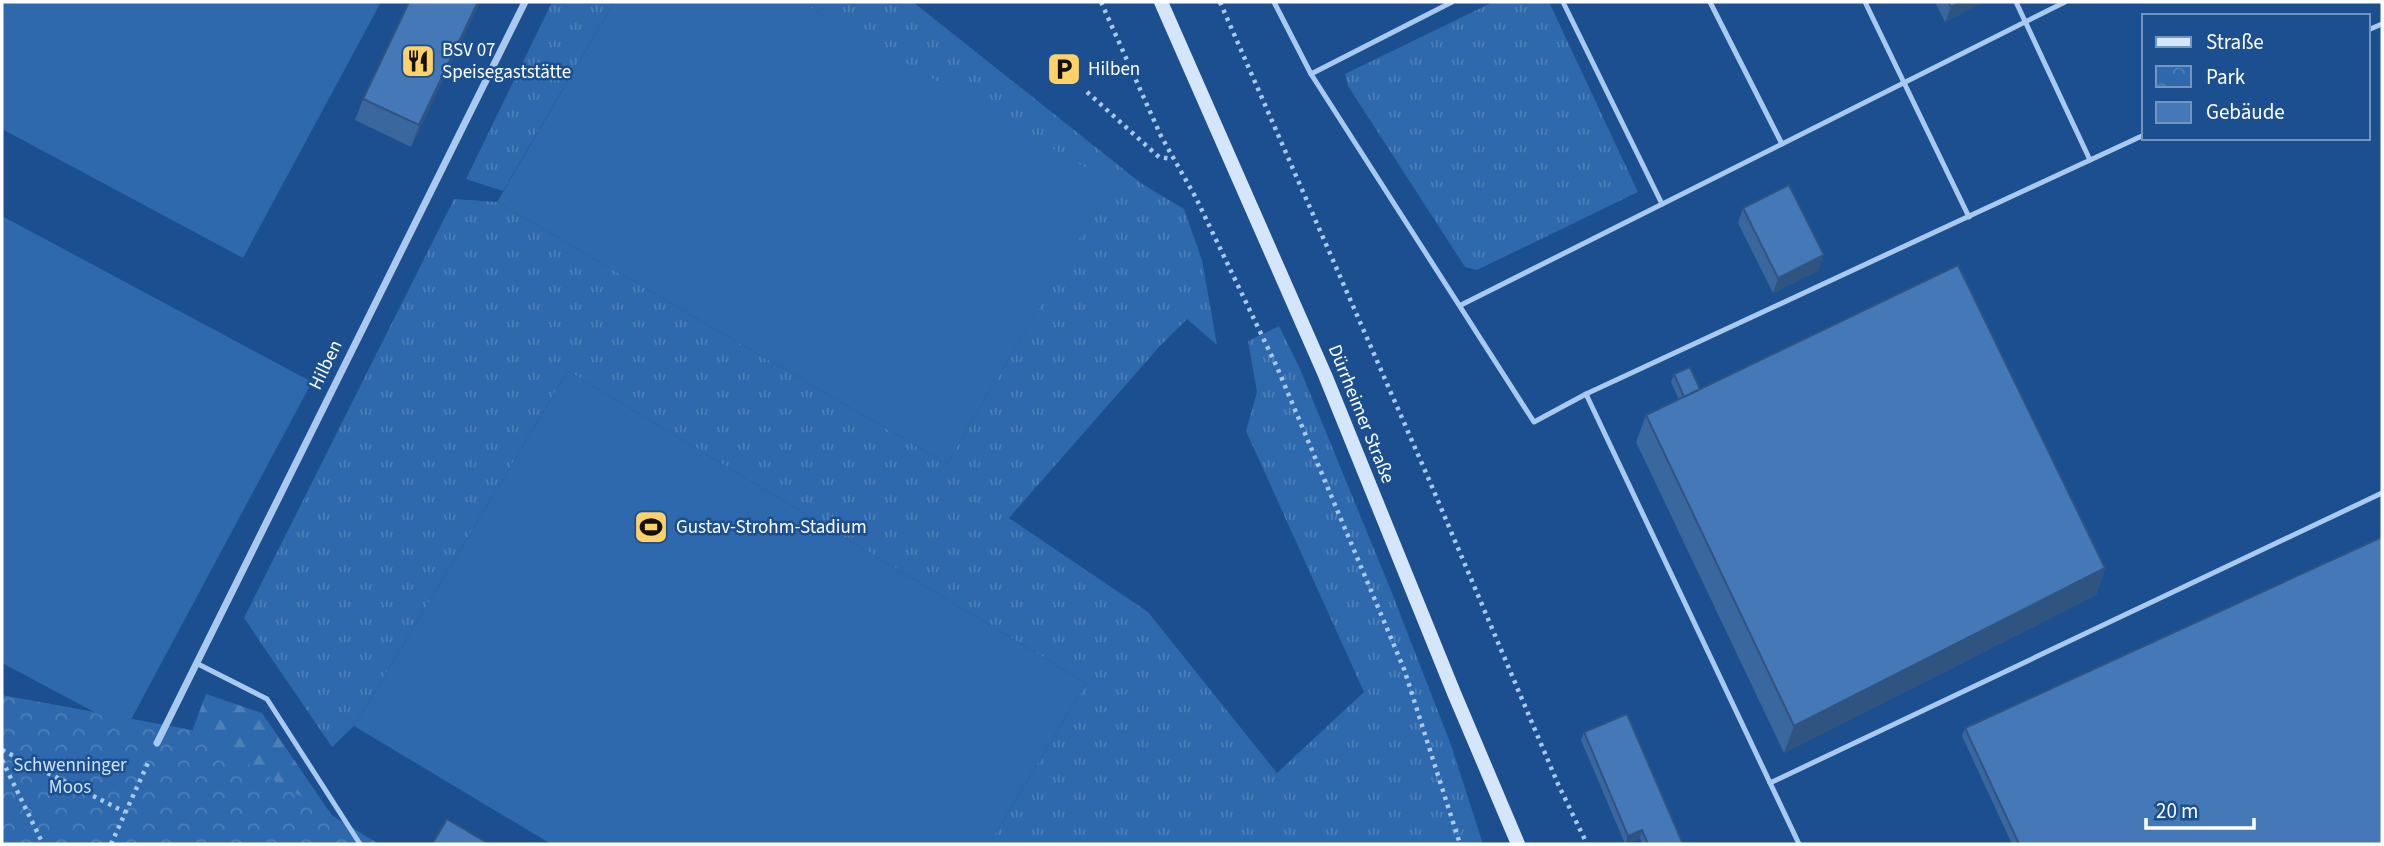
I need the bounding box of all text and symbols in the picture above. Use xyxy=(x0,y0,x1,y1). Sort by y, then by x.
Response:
legend xyxy=(2142,14,2370,140)
text: Straße xyxy=(2206,27,2264,57)
place label: BSV 07 Speisegaststätte xyxy=(442,37,571,86)
restaurant icon: BSV 07 Speisegaststätte xyxy=(399,42,437,80)
parking icon: Hilben xyxy=(1045,50,1083,88)
place label: Hilben xyxy=(1088,56,1140,83)
text: Park xyxy=(2206,62,2246,92)
text: Gebäude xyxy=(2206,97,2285,127)
street label: Hilben xyxy=(302,336,350,394)
street label: Dürrheimer Straße xyxy=(1321,341,1401,487)
sports icon: Gustav-Strohm-Stadium xyxy=(632,508,670,546)
place label: Gustav-Strohm-Stadium xyxy=(676,514,867,541)
park label: Schwenninger Moos xyxy=(13,752,127,801)
scale bar xyxy=(2146,786,2254,830)
text: 20 m xyxy=(2156,796,2198,826)

